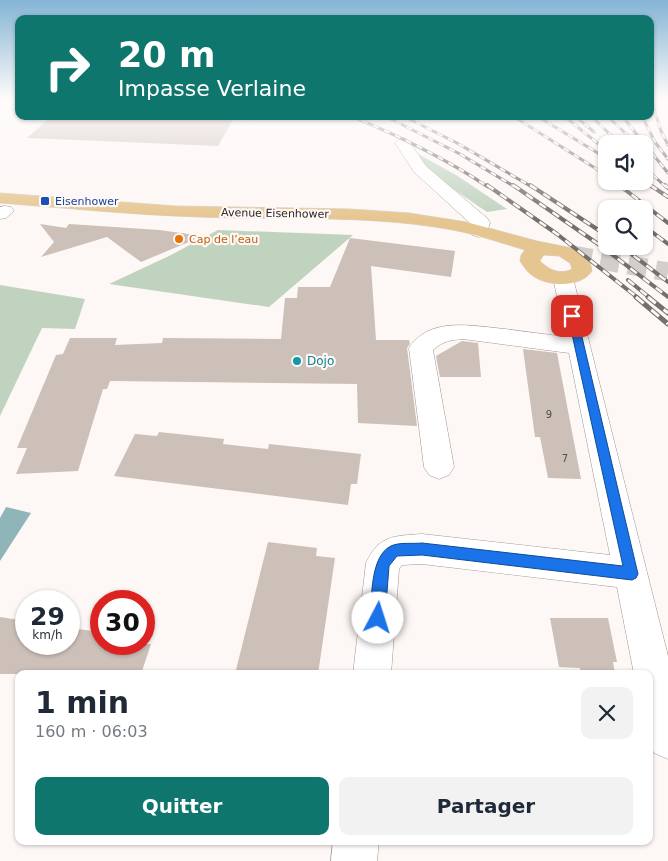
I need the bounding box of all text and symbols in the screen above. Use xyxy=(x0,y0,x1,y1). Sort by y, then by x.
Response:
icon: right xyxy=(35,35,100,100)
text: 20 m xyxy=(118,35,215,75)
text: Impasse Verlaine xyxy=(118,76,306,101)
map controls xyxy=(598,135,653,255)
button: sound xyxy=(598,135,653,190)
marker: Eisenhower xyxy=(39,195,51,207)
place label: Eisenhower xyxy=(55,195,119,208)
button: search xyxy=(598,200,653,255)
street label: Avenue Eisenhower xyxy=(221,206,329,221)
marker: Cap de l’eau xyxy=(173,233,185,245)
place label: Cap de l’eau xyxy=(189,233,258,246)
pin xyxy=(551,295,593,337)
icon: arrive xyxy=(558,302,586,330)
place label: Dojo xyxy=(307,354,334,368)
marker: Dojo xyxy=(291,355,303,367)
house number: 9 xyxy=(546,409,552,420)
house number: 7 xyxy=(562,453,568,464)
speed limit sign: 30 xyxy=(90,590,155,655)
position arrow xyxy=(351,591,403,643)
text: 29 xyxy=(30,602,65,631)
text: km/h xyxy=(32,628,63,642)
text: 1 min xyxy=(35,685,129,720)
button: close xyxy=(581,687,633,739)
text: 160 m · 06:03 xyxy=(35,722,148,741)
button: Quitter xyxy=(35,777,329,835)
button: Partager xyxy=(339,777,633,835)

